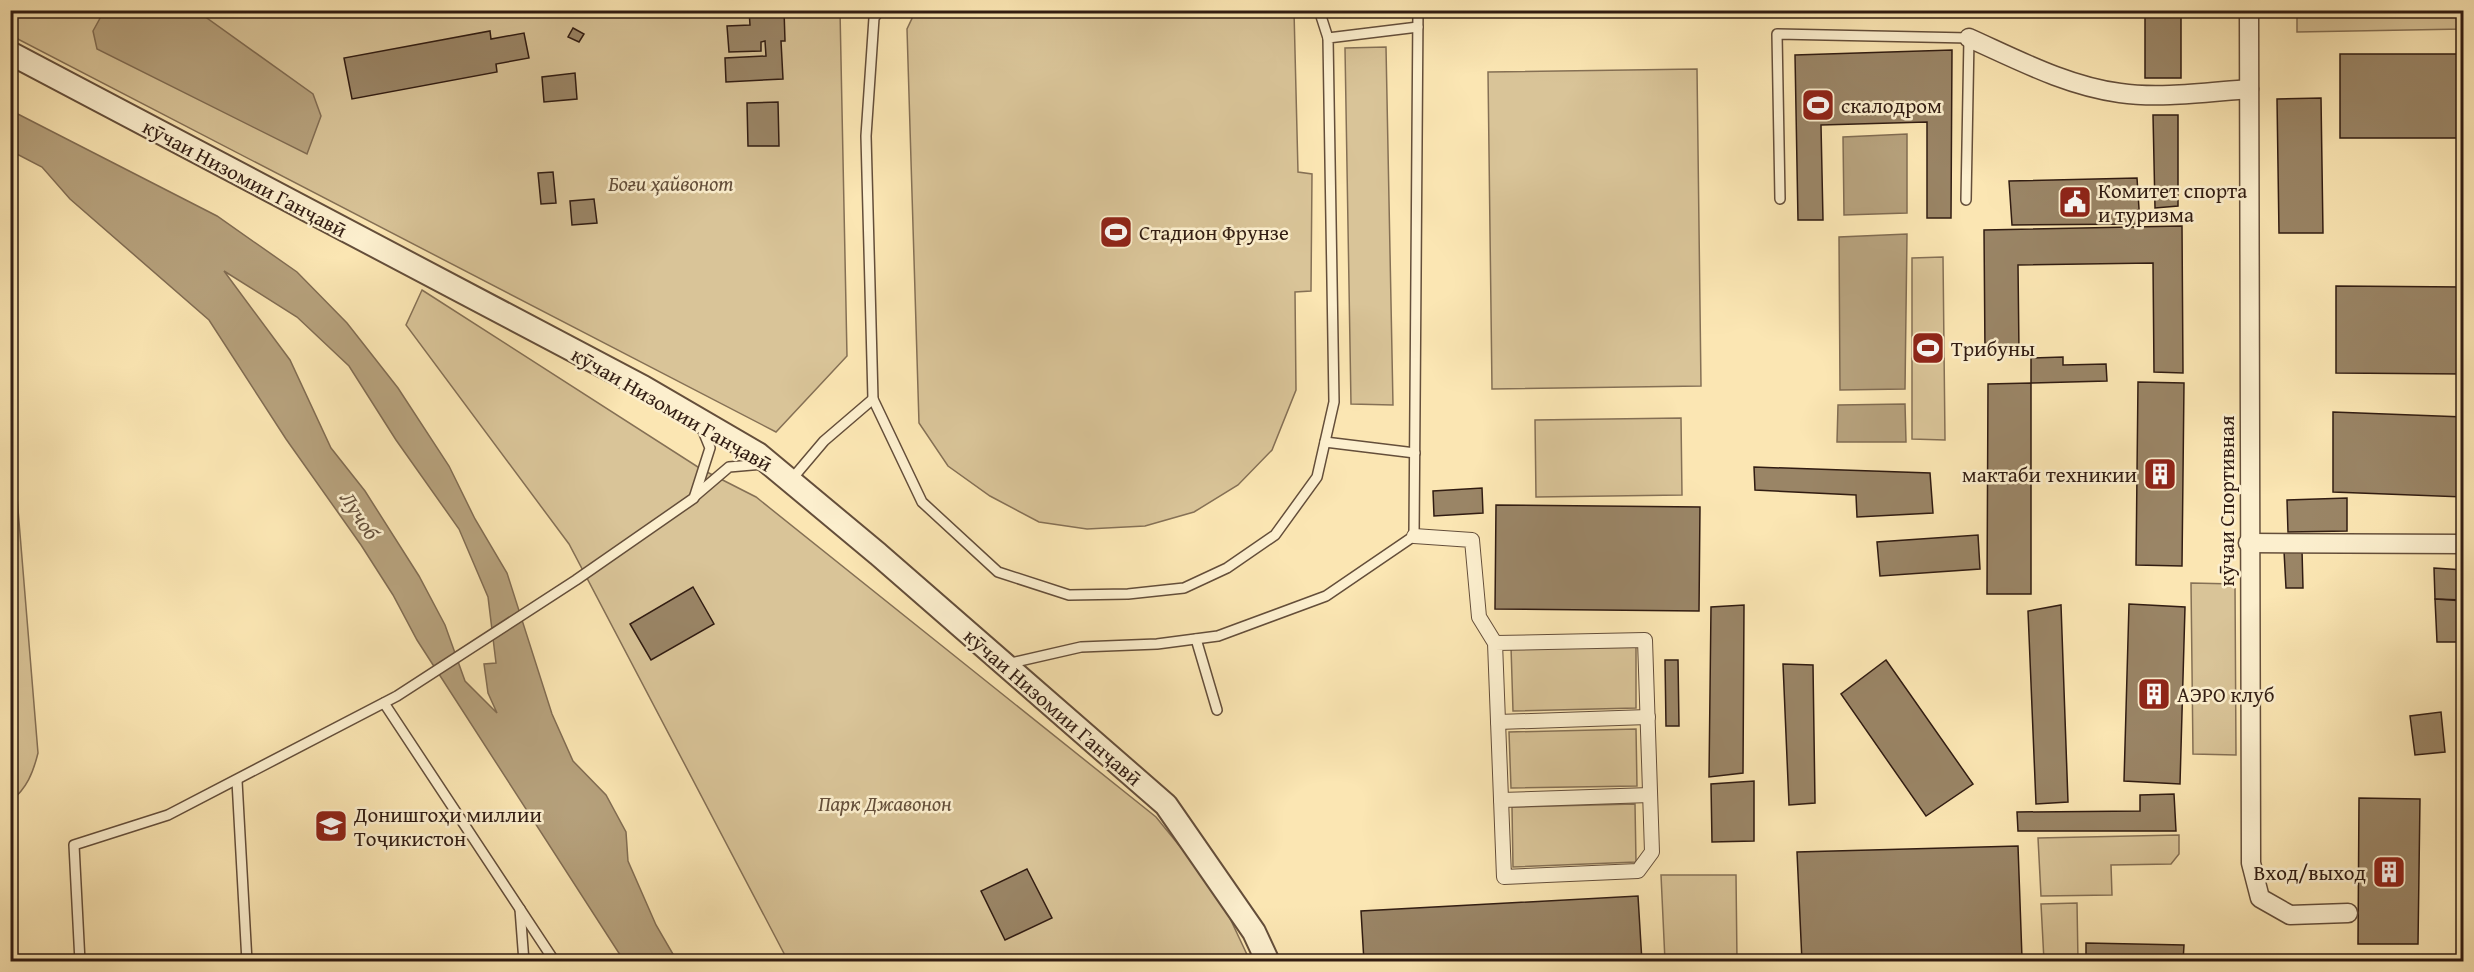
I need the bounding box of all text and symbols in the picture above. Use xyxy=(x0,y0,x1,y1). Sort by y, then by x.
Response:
sports icon: скалодром xyxy=(1800,87,1836,123)
place label: скалодром xyxy=(1841,90,1942,121)
street label: кӯчаи Низомии Ганҷавӣ xyxy=(137,111,353,245)
park label: Боғи ҳайвонот xyxy=(608,168,734,199)
place label: Комитет спорта и туризма xyxy=(2098,175,2247,230)
public building icon: Комитет спорта и туризма xyxy=(2057,184,2093,220)
sports icon: Стадион Фрунзе xyxy=(1098,214,1134,250)
place label: Стадион Фрунзе xyxy=(1139,217,1289,248)
sports icon: Трибуны xyxy=(1910,330,1946,366)
place label: Трибуны xyxy=(1951,333,2035,364)
street label: кӯчаи Низомии Ганҷавӣ xyxy=(566,339,778,479)
street label: кӯчаи Спортивная xyxy=(2211,415,2242,587)
building icon: мактаби техникии xyxy=(2142,456,2178,492)
place label: мактаби техникии xyxy=(1962,459,2137,490)
water label: Лучоб xyxy=(332,484,388,546)
street label: кӯчаи Низомии Ганҷавӣ xyxy=(957,621,1149,793)
building icon: АЭРО клуб xyxy=(2136,676,2172,712)
place label: АЭРО клуб xyxy=(2177,679,2274,710)
park label: Парк Джавонон xyxy=(818,788,952,819)
place label: Донишгоҳи миллии Тоҷикистон xyxy=(353,799,542,854)
school or university icon: Донишгоҳи миллии Тоҷикистон xyxy=(313,808,349,844)
building icon: Вход/выход xyxy=(2371,854,2407,890)
place label: Вход/выход xyxy=(2254,857,2367,888)

